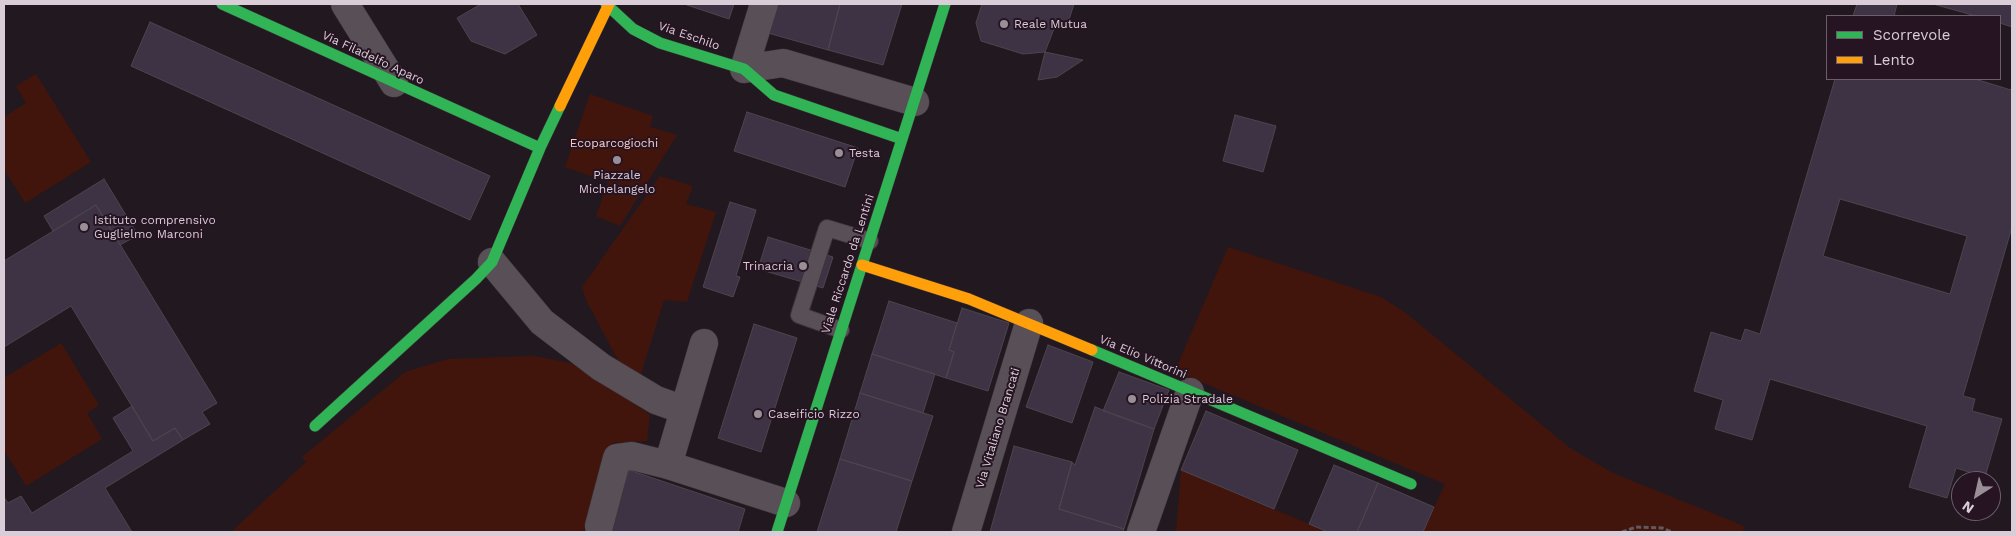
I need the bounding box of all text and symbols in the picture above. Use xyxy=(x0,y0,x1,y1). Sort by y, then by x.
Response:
legend xyxy=(1826,15,2001,80)
place label: Reale Mutua xyxy=(1014,17,1087,31)
marker: Reale Mutua xyxy=(998,18,1010,30)
street label: Via Eschilo xyxy=(656,19,722,53)
text: Scorrevole xyxy=(1873,26,1951,44)
street label: Via Filadelfo Aparo xyxy=(320,28,426,88)
text: Lento xyxy=(1873,51,1915,69)
park label: Ecoparcogiochi xyxy=(570,136,658,150)
place label: Testa xyxy=(849,146,880,160)
marker: Testa xyxy=(833,147,845,159)
marker: Piazzale Michelangelo xyxy=(611,154,623,166)
place label: Piazzale Michelangelo xyxy=(579,168,655,196)
street label: Viale Riccardo da Lentini xyxy=(819,192,877,336)
place label: Istituto comprensivo Guglielmo Marconi xyxy=(94,213,216,241)
marker: Istituto comprensivo Guglielmo Marconi xyxy=(78,221,90,233)
place label: Trinacria xyxy=(743,259,793,273)
marker: Trinacria xyxy=(797,260,809,272)
street label: Via Elio Vittorini xyxy=(1097,332,1189,382)
street label: Via Vitaliano Brancati xyxy=(973,366,1023,490)
place label: Polizia Stradale xyxy=(1142,392,1233,406)
marker: Polizia Stradale xyxy=(1126,393,1138,405)
place label: Caseificio Rizzo xyxy=(768,407,860,421)
marker: Caseificio Rizzo xyxy=(752,408,764,420)
north arrow xyxy=(1951,471,2001,521)
text: N xyxy=(1959,498,1977,517)

